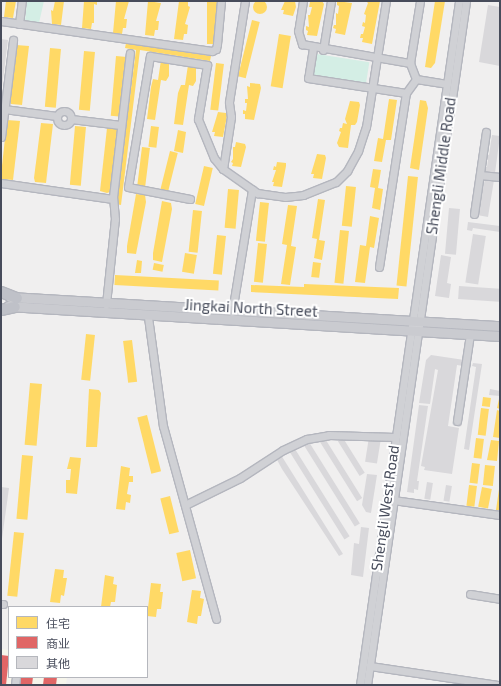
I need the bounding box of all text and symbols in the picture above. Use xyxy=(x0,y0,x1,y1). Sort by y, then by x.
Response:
street label: Shengli Middle Road xyxy=(422,96,460,236)
street label: Jingkai North Street xyxy=(184,296,318,320)
street label: Shengli West Road xyxy=(367,444,403,572)
legend xyxy=(8,606,148,678)
text: 住宅 xyxy=(46,616,70,630)
text: 商业 xyxy=(46,636,70,650)
text: 其他 xyxy=(46,656,70,670)

